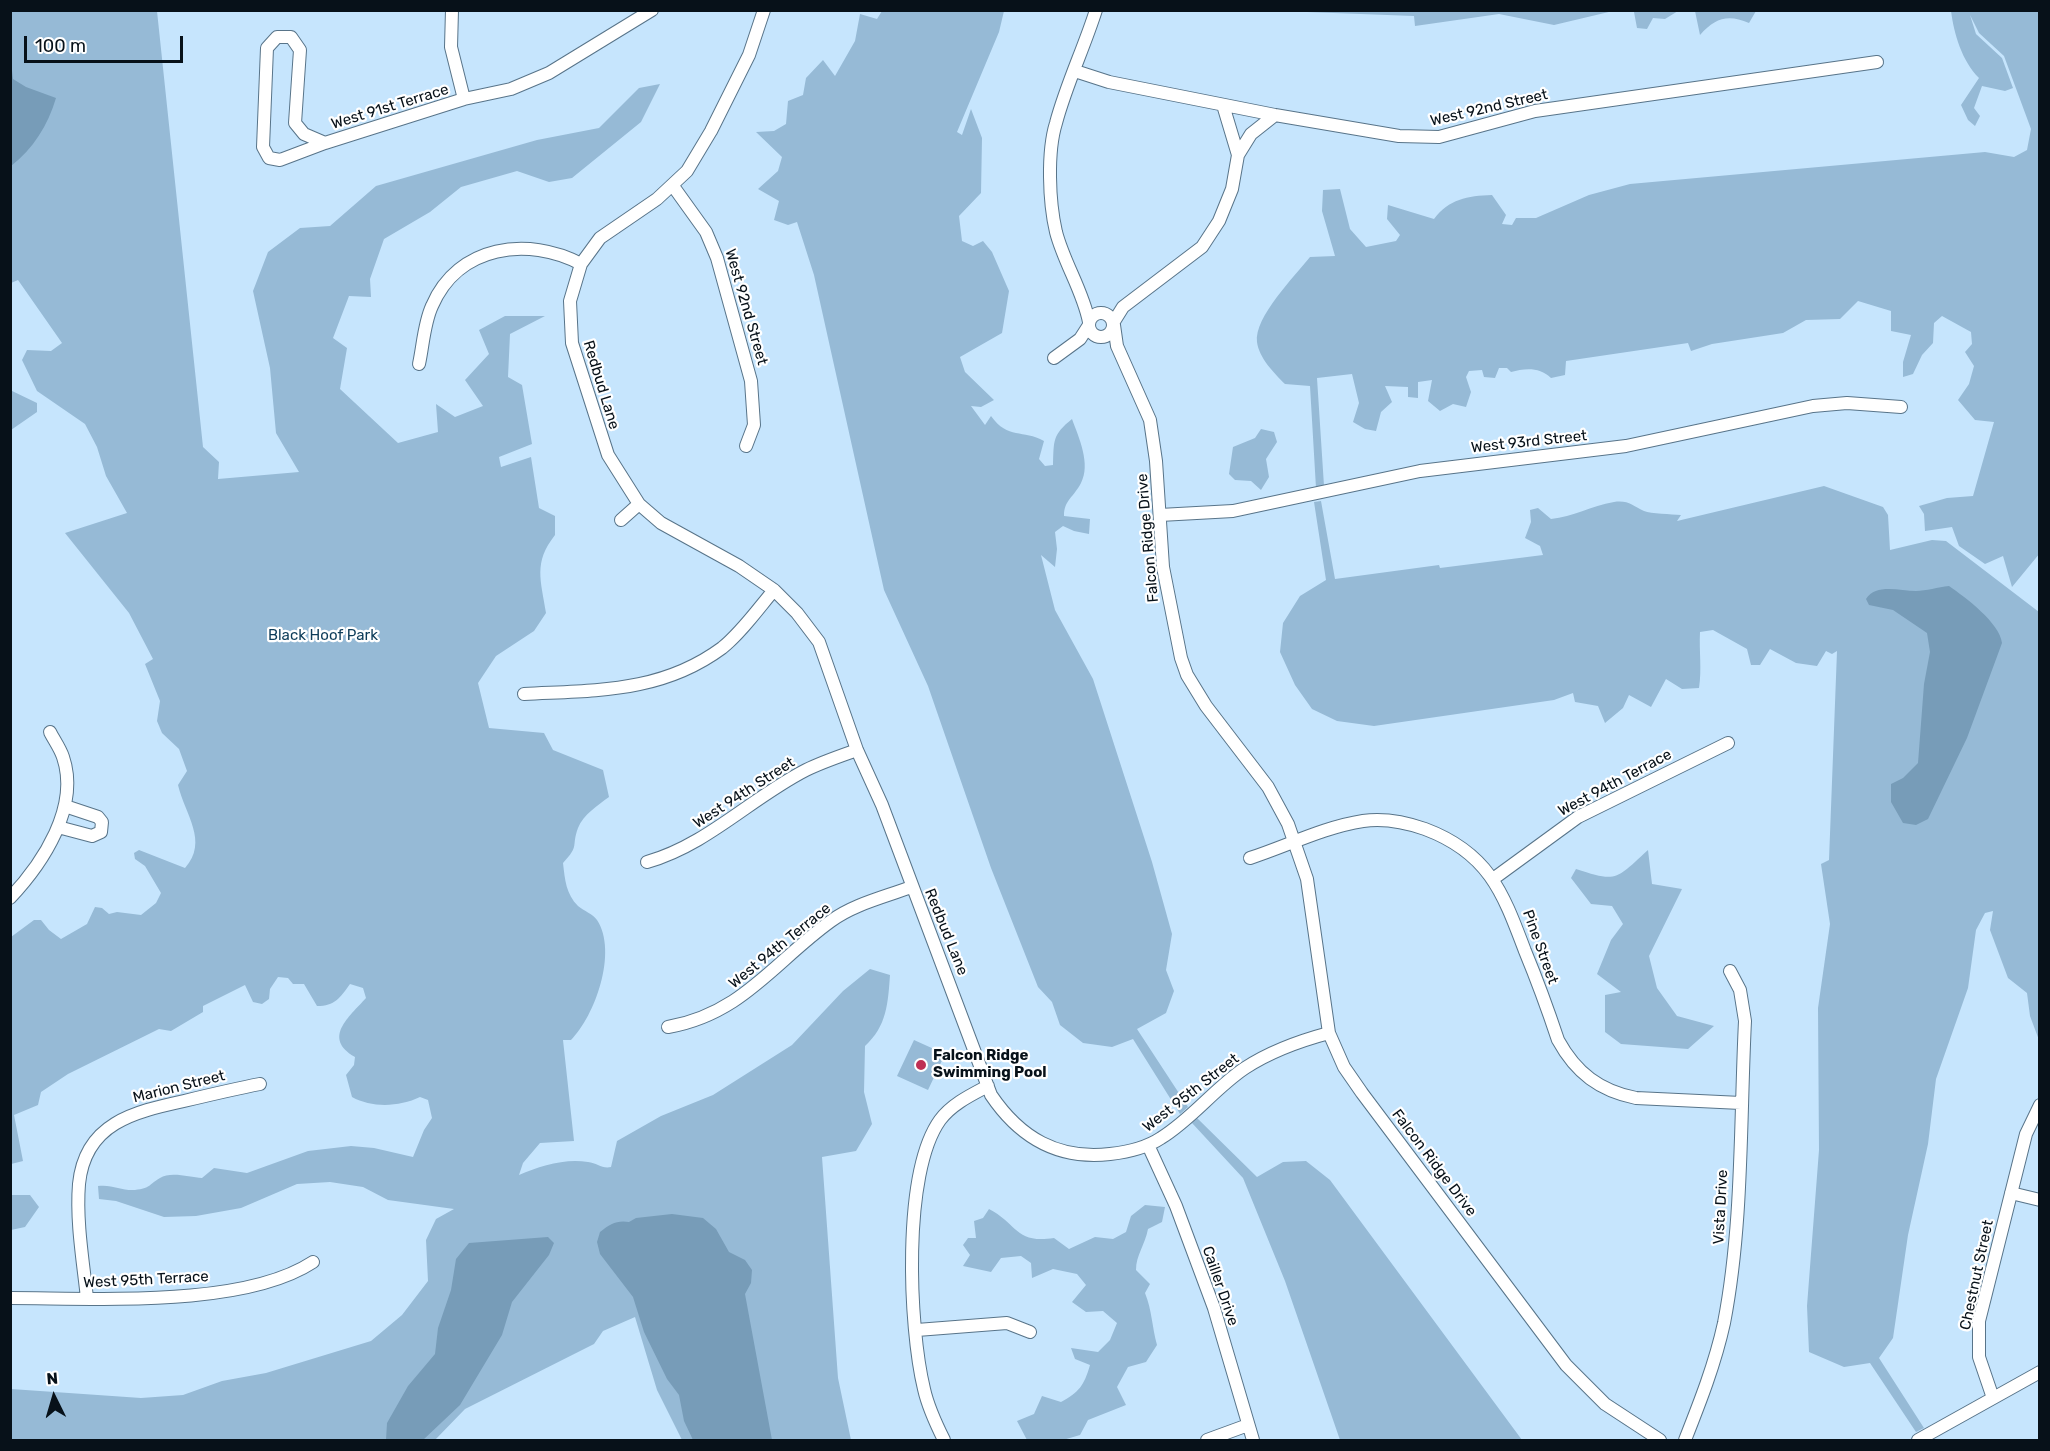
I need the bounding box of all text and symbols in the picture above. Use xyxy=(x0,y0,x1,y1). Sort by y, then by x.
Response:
scale bar xyxy=(27,24,186,62)
text: 100 m xyxy=(35,35,86,57)
street label: West 91st Terrace xyxy=(329,81,451,133)
street label: West 92nd Street xyxy=(1428,86,1550,130)
street label: West 92nd Street xyxy=(721,247,771,367)
street label: Redbud Lane xyxy=(579,338,623,432)
street label: West 93rd Street xyxy=(1470,427,1588,457)
street label: Falcon Ridge Drive xyxy=(1133,473,1163,603)
park label: Black Hoof Park xyxy=(268,627,378,645)
street label: West 94th Terrace xyxy=(1555,746,1675,820)
street label: West 94th Street xyxy=(690,754,798,832)
street label: Redbud Lane xyxy=(920,886,972,978)
street label: West 94th Terrace xyxy=(725,899,835,993)
street label: Pine Street xyxy=(1518,907,1562,987)
place label: Falcon Ridge Swimming Pool xyxy=(933,1047,1047,1082)
street label: West 95th Street xyxy=(1139,1050,1243,1136)
marker: Falcon Ridge Swimming Pool xyxy=(914,1058,928,1072)
street label: Marion Street xyxy=(131,1067,227,1107)
street label: Falcon Ridge Drive xyxy=(1388,1106,1480,1220)
street label: Vista Drive xyxy=(1710,1169,1732,1245)
street label: Chestnut Street xyxy=(1957,1218,1997,1332)
street label: Cailler Drive xyxy=(1198,1244,1242,1328)
street label: West 95th Terrace xyxy=(83,1268,209,1292)
north arrow xyxy=(24,1367,84,1427)
text: N xyxy=(46,1369,59,1389)

